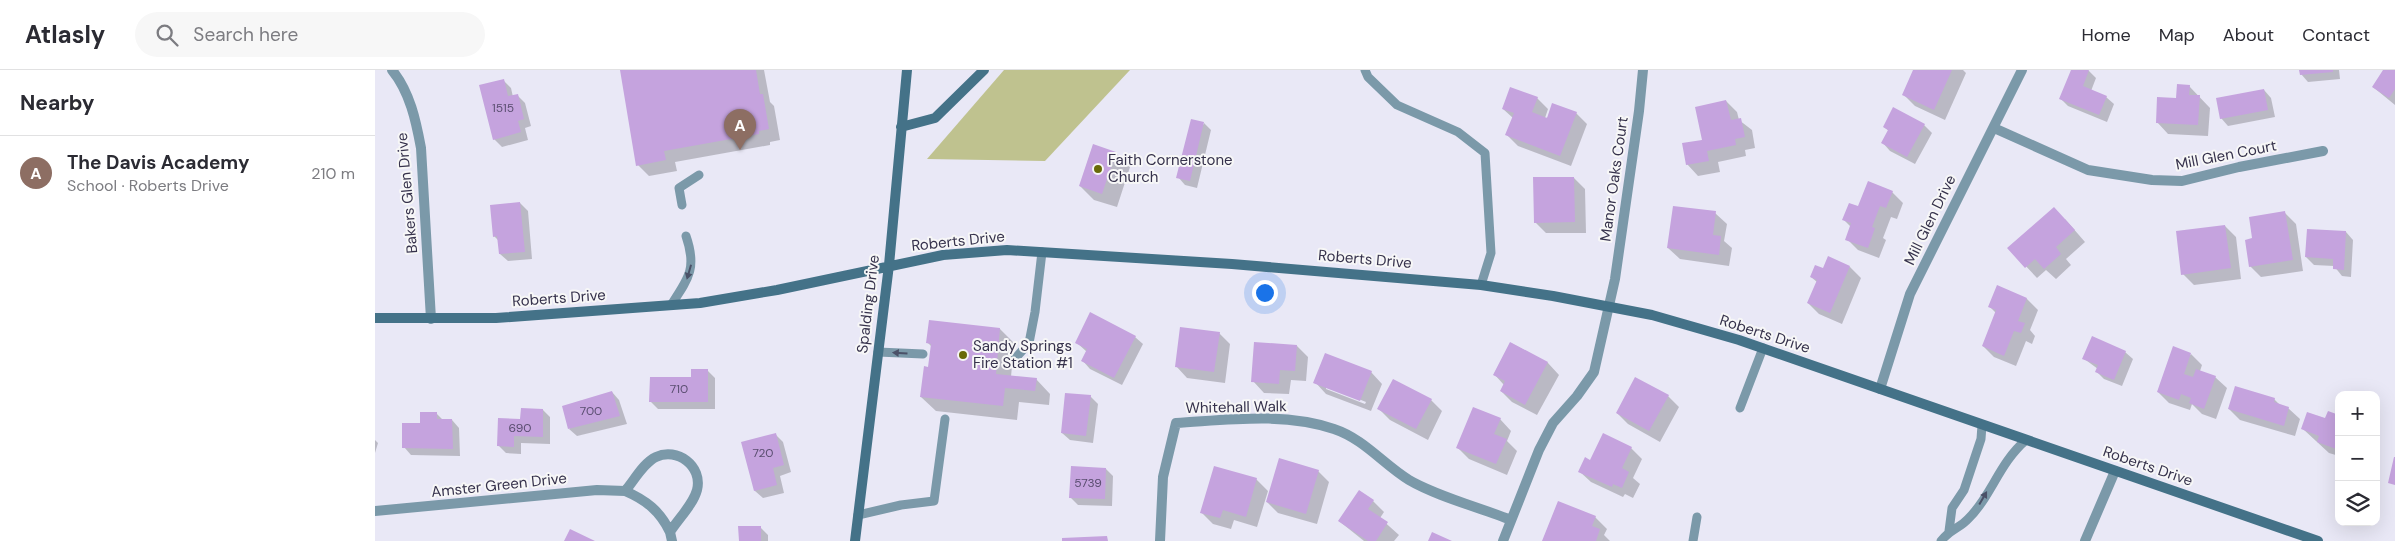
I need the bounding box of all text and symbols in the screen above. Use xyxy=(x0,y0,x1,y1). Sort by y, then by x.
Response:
search box xyxy=(135,12,485,57)
text: Atlasly xyxy=(25,19,105,50)
icon: search xyxy=(153,21,181,49)
text: Search here xyxy=(193,22,298,47)
text: Home xyxy=(2081,23,2131,47)
text: Map xyxy=(2159,23,2195,47)
text: About xyxy=(2223,23,2274,47)
text: Contact xyxy=(2302,23,2370,47)
text: Nearby xyxy=(20,89,94,117)
house number: 1515 xyxy=(492,100,514,116)
pin: A xyxy=(724,109,756,150)
street label: Manor Oaks Court xyxy=(1595,115,1633,243)
street label: Bakers Glen Drive xyxy=(392,132,422,254)
street label: Mill Glen Court xyxy=(2174,135,2278,175)
text: The Davis Academy xyxy=(67,150,249,175)
place label: Faith Cornerstone Church xyxy=(1108,150,1233,187)
text: A xyxy=(30,163,42,184)
text: 210 m xyxy=(311,163,355,184)
marker: Faith Cornerstone Church xyxy=(1092,163,1104,175)
street label: Mill Glen Drive xyxy=(1899,171,1961,269)
text: School · Roberts Drive xyxy=(67,175,229,196)
street label: Roberts Drive xyxy=(910,226,1006,256)
street label: Roberts Drive xyxy=(1317,245,1413,273)
street label: Spalding Drive xyxy=(852,254,884,354)
one-way arrow xyxy=(685,265,693,280)
your location xyxy=(1252,280,1278,306)
street label: Roberts Drive xyxy=(512,285,606,311)
street label: Roberts Drive xyxy=(1717,310,1813,358)
place label: Sandy Springs Fire Station #1 xyxy=(973,336,1073,373)
one-way arrow xyxy=(892,349,908,357)
marker: Sandy Springs Fire Station #1 xyxy=(957,349,969,361)
house number: 710 xyxy=(670,381,688,397)
map controls xyxy=(2335,391,2380,526)
button: + xyxy=(2335,391,2380,436)
street label: Whitehall Walk xyxy=(1185,396,1287,418)
house number: 700 xyxy=(580,403,602,419)
house number: 690 xyxy=(508,420,532,436)
button: − xyxy=(2335,436,2380,481)
street label: Roberts Drive xyxy=(2100,441,2196,491)
house number: 720 xyxy=(752,445,774,461)
street label: Amster Green Drive xyxy=(430,468,568,502)
house number: 5739 xyxy=(1074,475,1102,491)
button: layers xyxy=(2335,481,2380,526)
one-way arrow xyxy=(1979,492,1988,505)

